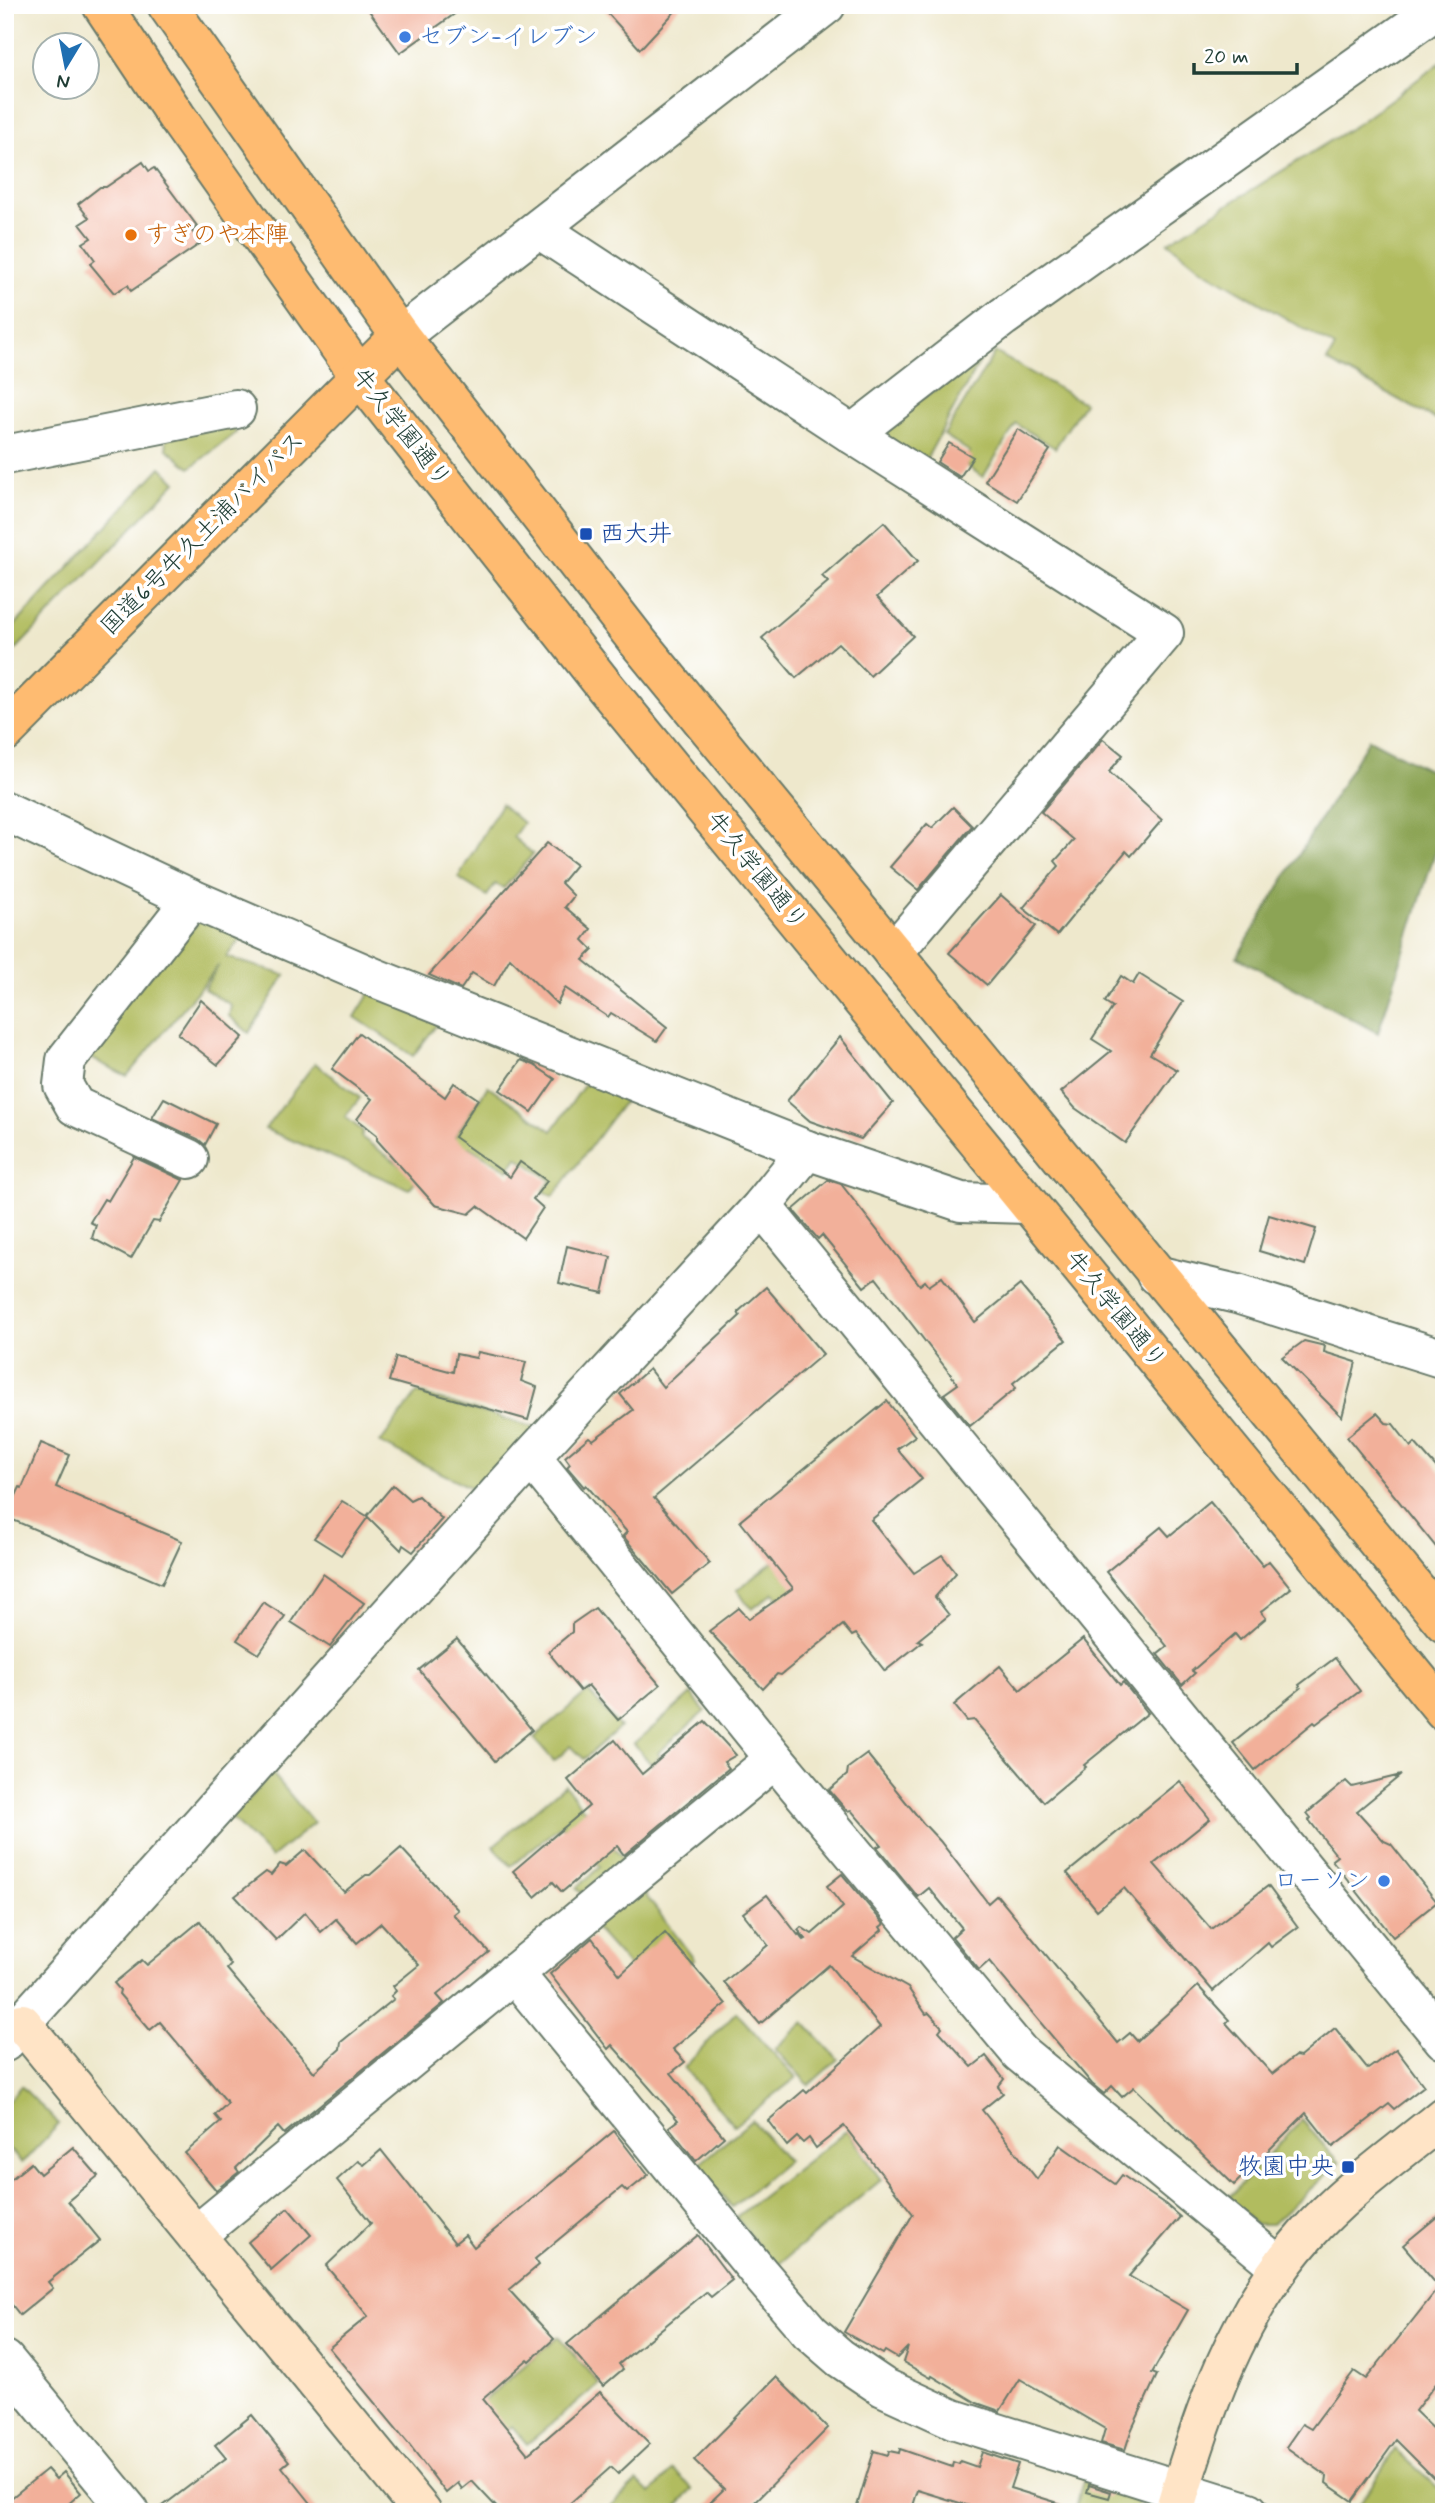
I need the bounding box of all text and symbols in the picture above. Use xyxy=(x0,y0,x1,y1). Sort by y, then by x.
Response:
place label: セブン-イレブン xyxy=(419,22,598,53)
marker: セブン-イレブン xyxy=(397,29,413,45)
north arrow xyxy=(32,32,102,102)
scale bar xyxy=(1194,32,1297,76)
text: 20 m xyxy=(1204,43,1249,71)
text: N xyxy=(55,68,72,95)
place label: すぎのや本陣 xyxy=(145,220,289,251)
marker: すぎのや本陣 xyxy=(123,227,139,243)
street label: 牛久学園通り xyxy=(344,362,458,494)
street label: 国道6号牛久土浦バイパス xyxy=(95,426,311,642)
place label: 西大井 xyxy=(600,519,672,550)
marker: 西大井 xyxy=(578,526,594,542)
street label: 牛久学園通り xyxy=(699,805,813,937)
street label: 牛久学園通り xyxy=(1058,1244,1172,1376)
place label: ローソン xyxy=(1274,1866,1370,1897)
marker: ローソン xyxy=(1376,1873,1392,1889)
place label: 牧園中央 xyxy=(1238,2152,1334,2183)
marker: 牧園中央 xyxy=(1340,2159,1356,2175)

